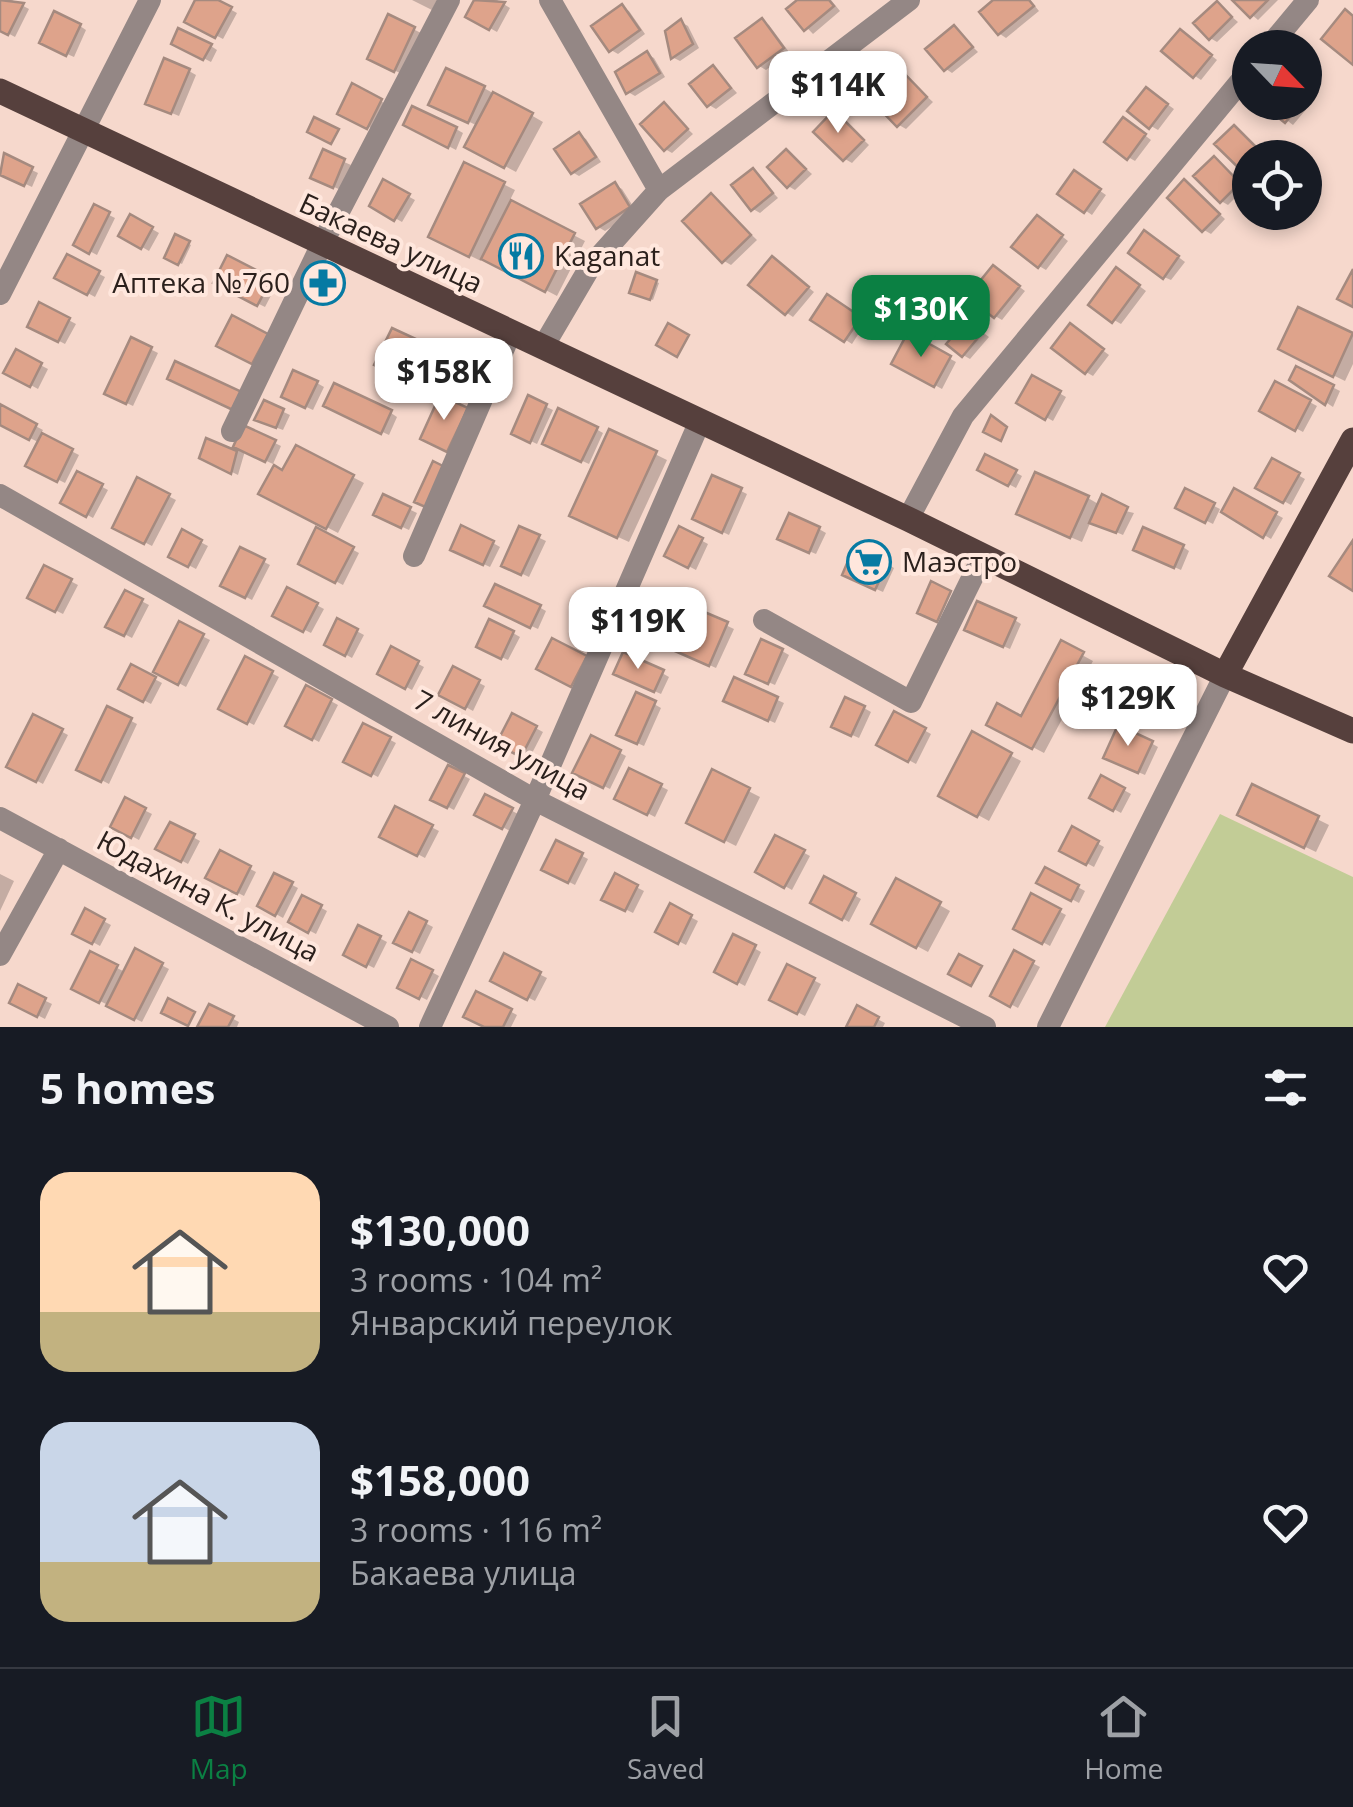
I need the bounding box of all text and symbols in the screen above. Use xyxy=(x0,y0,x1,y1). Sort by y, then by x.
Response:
north arrow xyxy=(1232,30,1322,120)
map controls xyxy=(1232,30,1322,230)
pin: $114K xyxy=(768,51,908,136)
text: $114K xyxy=(791,62,885,105)
button: locate xyxy=(1232,140,1322,230)
street label: Бакаева улица xyxy=(294,183,489,301)
restaurant icon: Kaganat xyxy=(498,233,544,279)
place label: Kaganat xyxy=(554,236,660,274)
pharmacy icon: Аптека №760 xyxy=(300,260,346,306)
place label: Аптека №760 xyxy=(112,263,290,301)
pin: $130K xyxy=(851,275,991,360)
text: $130K xyxy=(874,286,968,329)
pin: $158K xyxy=(374,338,514,423)
text: $158K xyxy=(397,349,491,392)
supermarket icon: Маэстро xyxy=(846,539,892,585)
place label: Маэстро xyxy=(902,542,1017,580)
pin: $119K xyxy=(568,587,708,672)
text: $119K xyxy=(591,598,685,641)
pin: $129K xyxy=(1058,664,1198,749)
text: $129K xyxy=(1081,675,1175,718)
street label: 7 линия улица xyxy=(407,680,598,808)
street label: Юдахина К. улица xyxy=(91,820,326,970)
text: 5 homes xyxy=(40,1059,215,1116)
icon: filters xyxy=(1258,1060,1313,1115)
text: $130,000 xyxy=(350,1201,530,1258)
icon: home xyxy=(120,1212,240,1332)
icon: heart xyxy=(1258,1245,1313,1300)
text: 3 rooms · 104 m² xyxy=(350,1258,602,1301)
text: Январский переулок xyxy=(350,1301,673,1344)
text: $158,000 xyxy=(350,1451,530,1508)
icon: home xyxy=(120,1462,240,1582)
icon: heart xyxy=(1258,1495,1313,1550)
text: 3 rooms · 116 m² xyxy=(350,1508,602,1551)
text: Бакаева улица xyxy=(350,1551,577,1594)
tab: Map xyxy=(190,1689,248,1787)
tab: Saved xyxy=(627,1689,705,1787)
tab: Home xyxy=(1084,1689,1163,1787)

